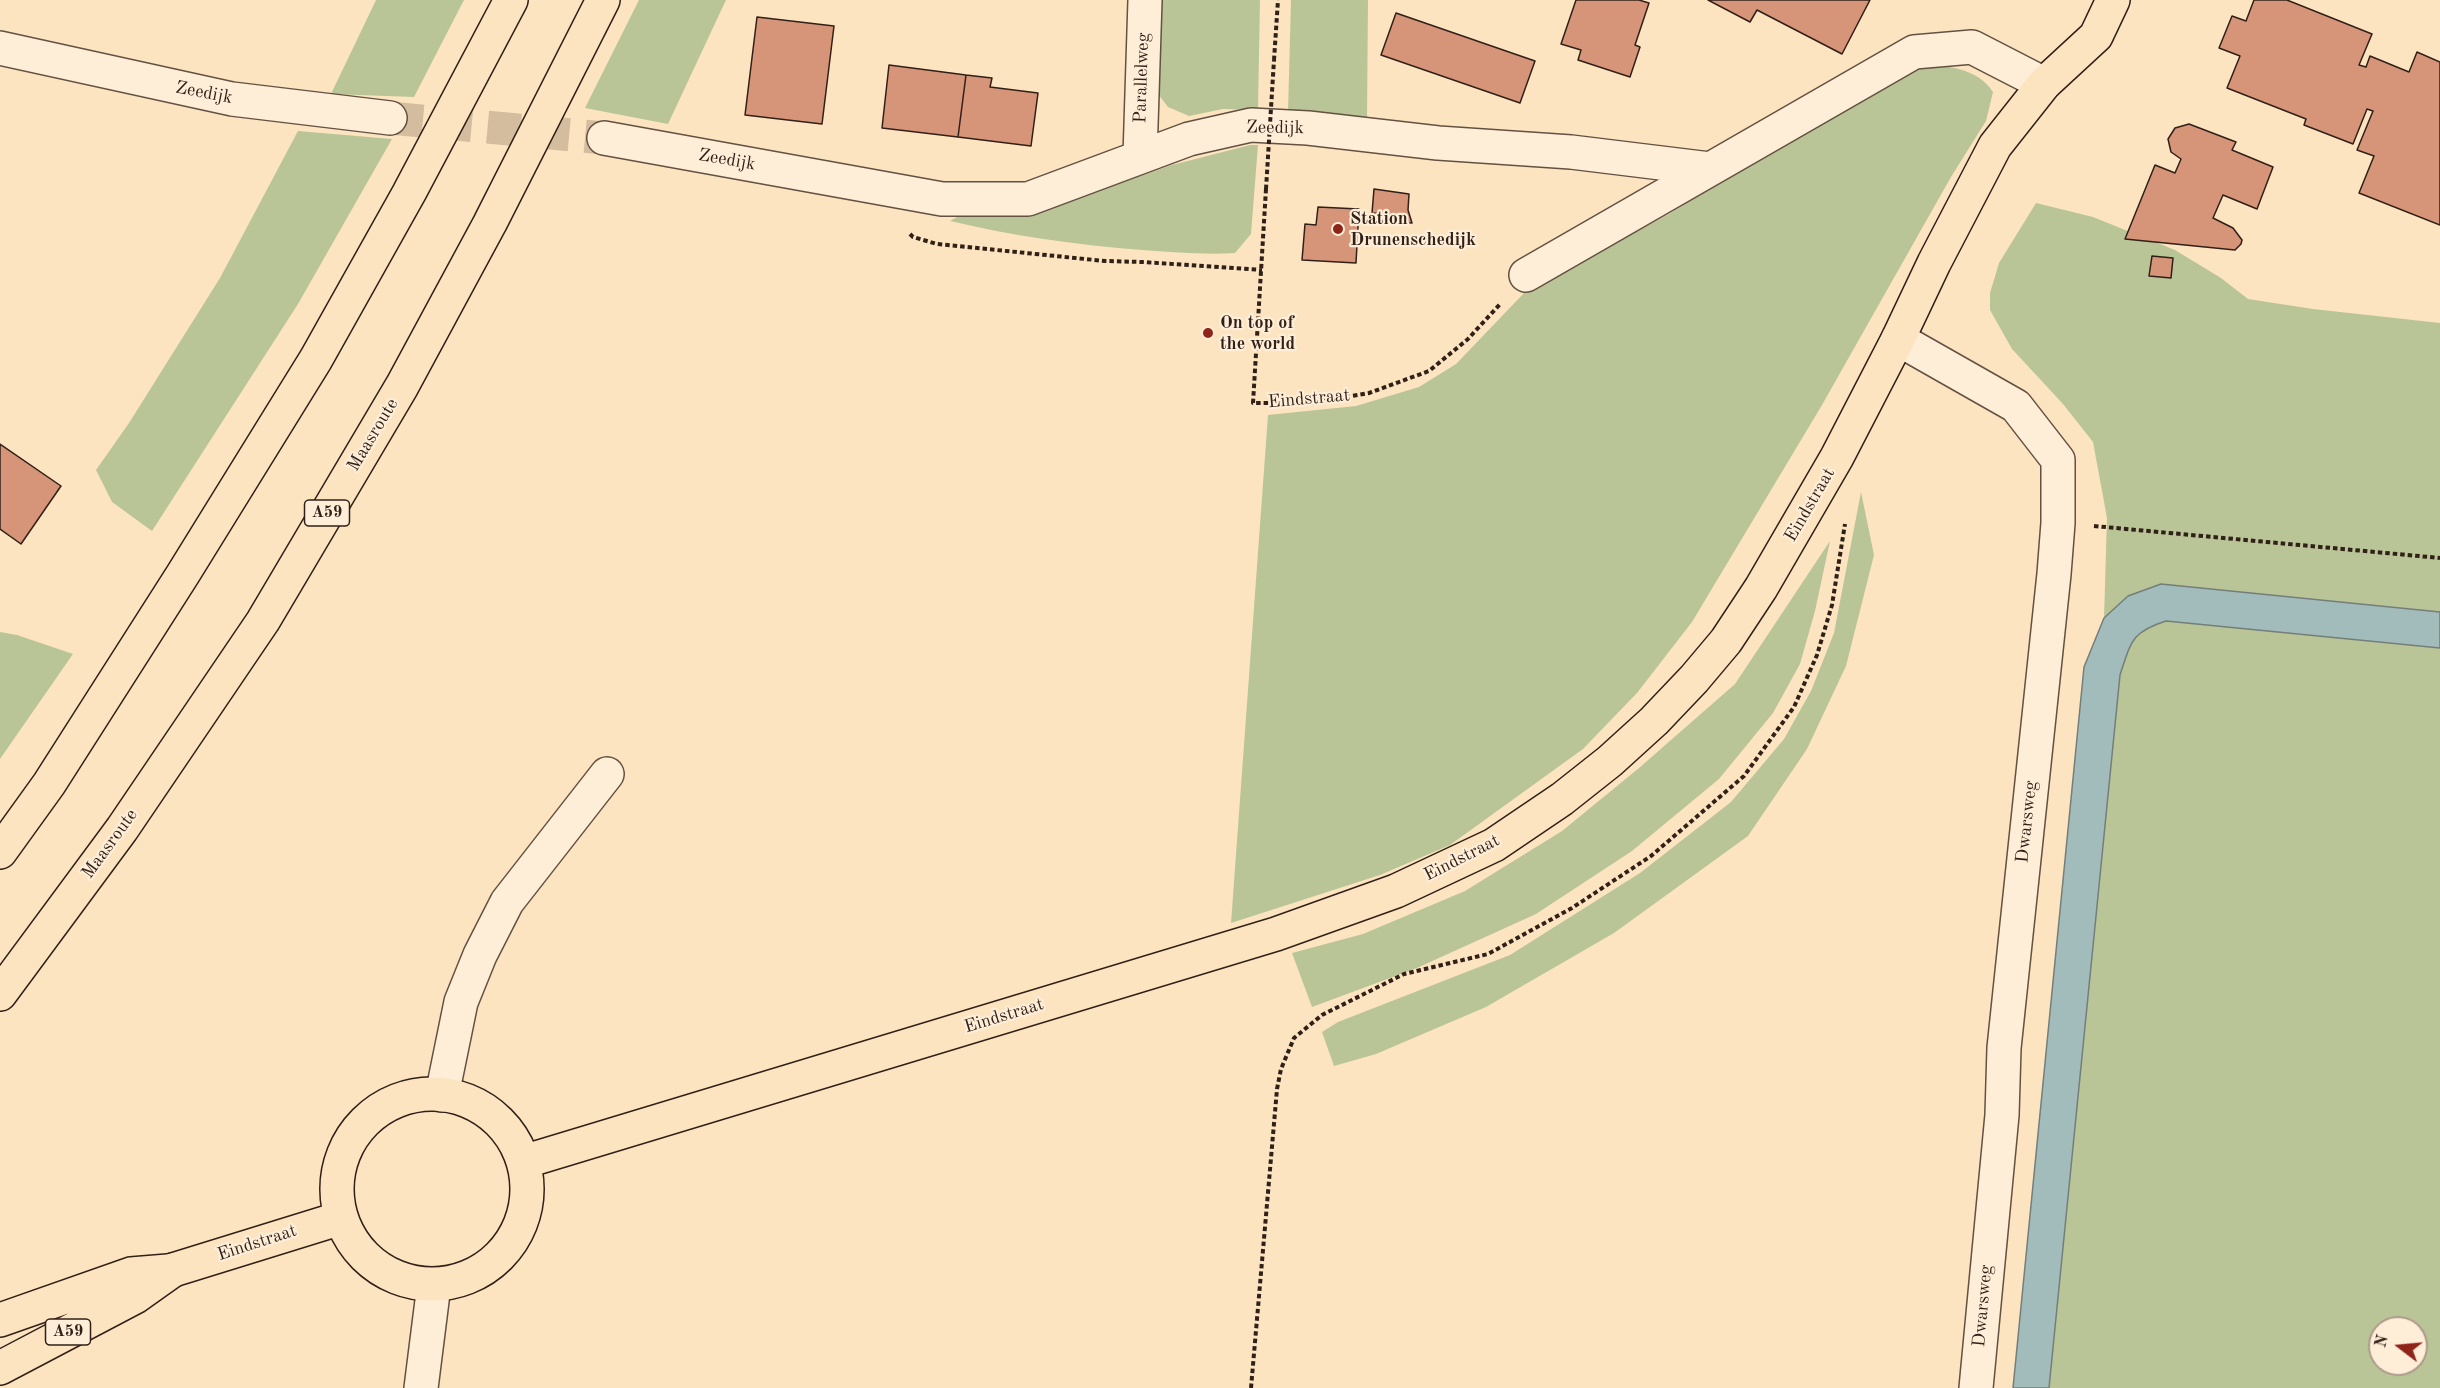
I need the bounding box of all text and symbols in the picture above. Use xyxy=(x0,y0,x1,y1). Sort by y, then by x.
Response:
street label: Parallelweg xyxy=(1130,32,1154,124)
street label: Zeedijk xyxy=(174,77,234,109)
street label: Zeedijk xyxy=(1246,117,1304,139)
street label: Zeedijk xyxy=(697,144,757,176)
place label: Station Drunenschedijk xyxy=(1350,208,1476,250)
marker: Station Drunenschedijk xyxy=(1331,222,1345,236)
place label: On top of the world xyxy=(1220,312,1295,354)
marker: On top of the world xyxy=(1201,326,1215,340)
street label: Eindstraat xyxy=(1267,385,1351,413)
street label: Maasroute xyxy=(343,395,403,475)
street label: Eindstraat xyxy=(1780,464,1840,546)
road number: A59 xyxy=(304,500,350,526)
street label: Dwarsweg xyxy=(2012,780,2042,864)
street label: Maasroute xyxy=(77,805,143,883)
street label: Eindstraat xyxy=(1421,830,1503,886)
street label: Eindstraat xyxy=(962,994,1046,1038)
street label: Eindstraat xyxy=(215,1220,299,1266)
street label: Dwarsweg xyxy=(1969,1264,1997,1348)
north arrow xyxy=(2368,1316,2428,1376)
road number: A59 xyxy=(46,1319,90,1345)
text: N xyxy=(2373,1334,2392,1350)

